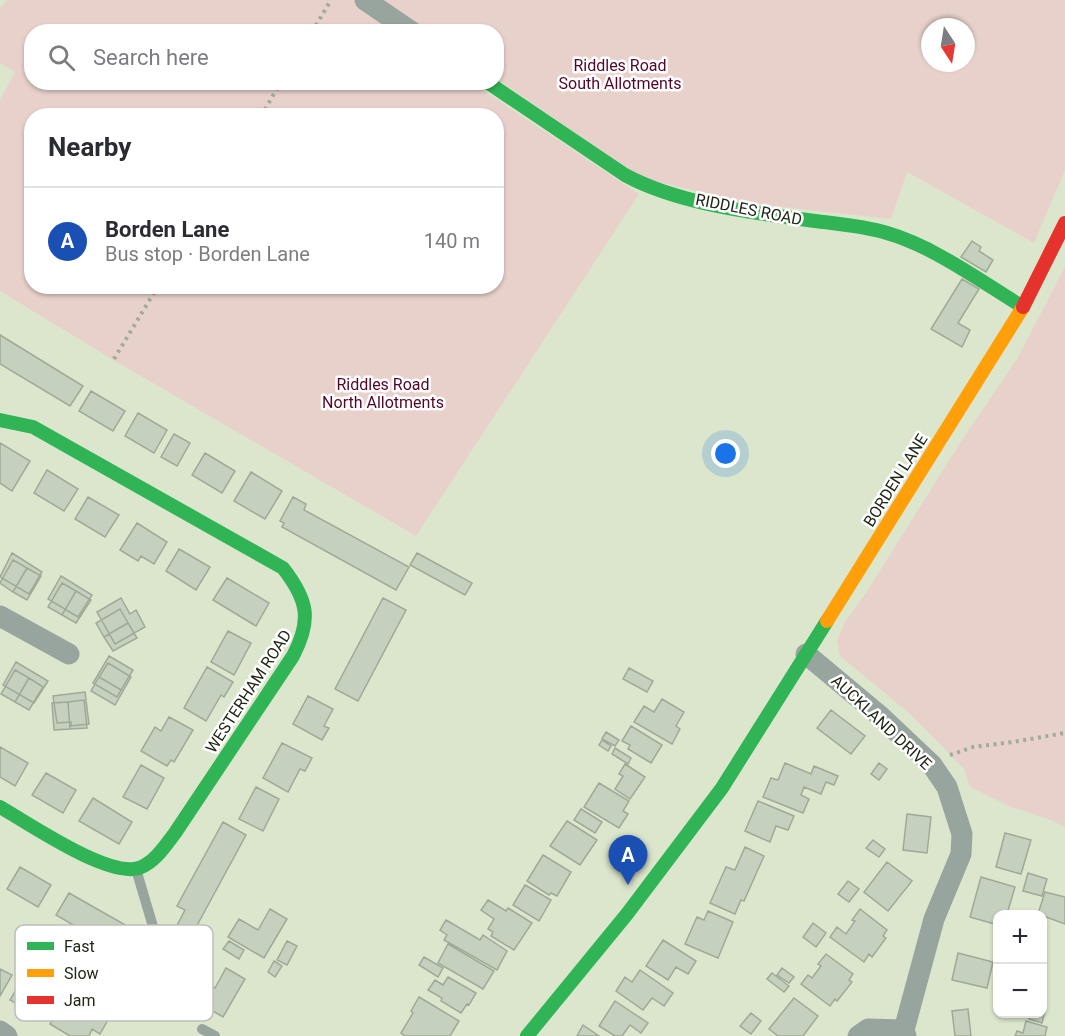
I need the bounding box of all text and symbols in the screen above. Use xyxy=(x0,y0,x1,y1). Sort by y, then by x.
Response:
north arrow xyxy=(921,18,975,72)
search box xyxy=(24,24,504,90)
icon: search xyxy=(45,41,78,74)
text: Search here xyxy=(93,45,209,70)
park label: Riddles Road South Allotments xyxy=(559,56,681,93)
text: Nearby xyxy=(48,132,131,162)
street label: RIDDLES ROAD xyxy=(694,190,804,229)
text: Borden Lane xyxy=(105,217,229,242)
text: A xyxy=(61,229,74,253)
text: 140 m xyxy=(424,229,480,253)
text: Bus stop · Borden Lane xyxy=(105,242,310,266)
park label: Riddles Road North Allotments xyxy=(322,375,444,412)
street label: BORDEN LANE xyxy=(859,430,931,530)
your location xyxy=(711,439,740,468)
street label: WESTERHAM ROAD xyxy=(202,626,295,756)
street label: AUCKLAND DRIVE xyxy=(828,671,936,774)
pin: A xyxy=(608,836,648,885)
map controls xyxy=(993,910,1047,1018)
button: + xyxy=(993,910,1047,964)
legend xyxy=(15,925,213,1021)
text: Fast xyxy=(64,937,95,956)
text: Slow xyxy=(64,964,99,983)
button: − xyxy=(993,964,1047,1018)
text: Jam xyxy=(64,991,96,1010)

